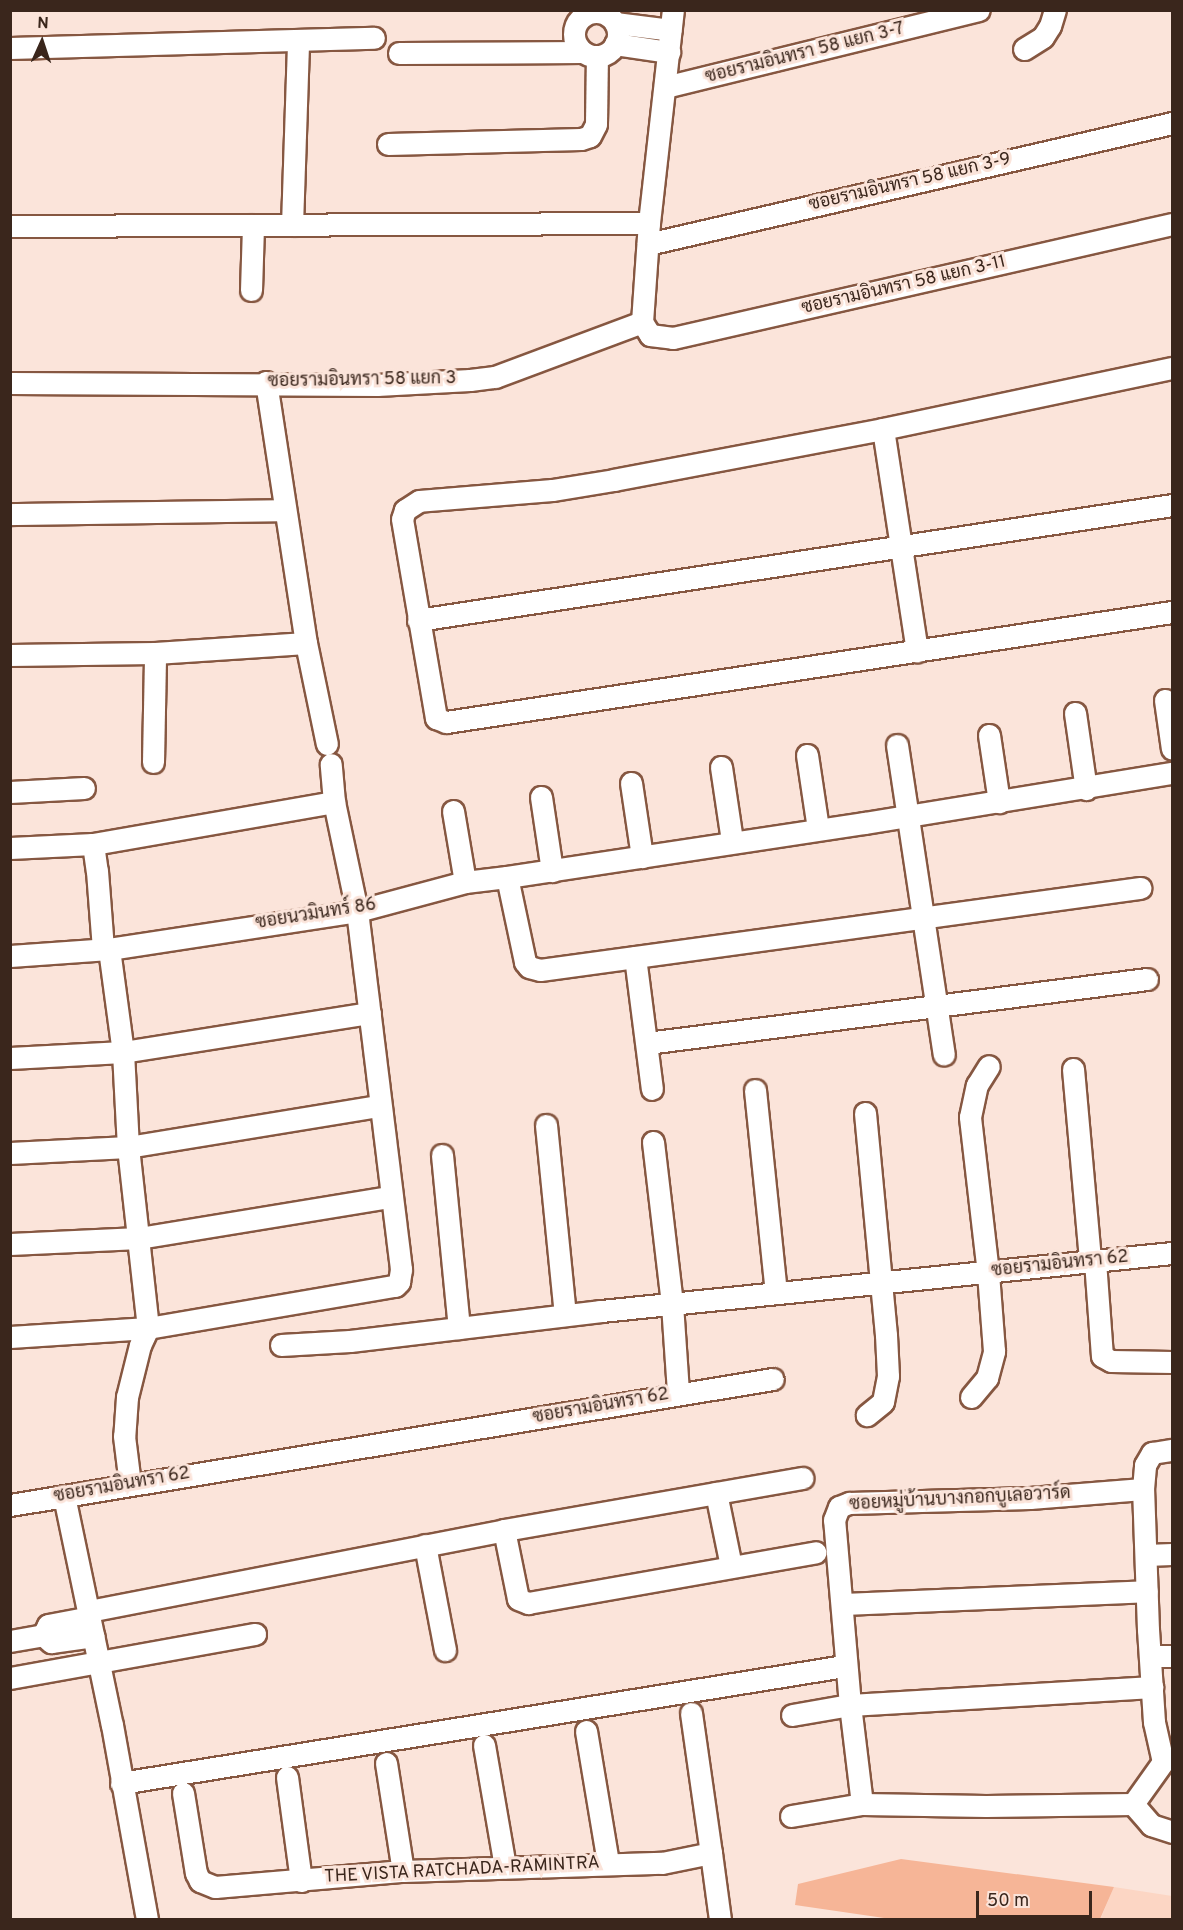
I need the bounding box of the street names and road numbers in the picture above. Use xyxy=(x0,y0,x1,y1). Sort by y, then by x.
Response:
street label: ซอยรามอินทรา 58 แยก 3-7 xyxy=(703,19,907,89)
street label: ซอยรามอินทรา 58 แยก 3-9 xyxy=(807,149,1013,217)
street label: ซอยรามอินทรา 58 แยก 3-11 xyxy=(800,252,1008,320)
street label: ซอยรามอินทรา 58 แยก 3 xyxy=(268,369,456,393)
street label: ซอยนวมินทร์ 86 xyxy=(254,895,378,935)
street label: ซอยรามอินทรา 62 xyxy=(990,1247,1130,1283)
street label: ซอยรามอินทรา 62 xyxy=(531,1384,671,1430)
street label: ซอยรามอินทรา 62 xyxy=(52,1463,192,1509)
street label: ซอยหมู่บ้านบางกอกบูเลอวาร์ด xyxy=(849,1483,1071,1517)
street label: THE VISTA RATCHADA-RAMINTRA xyxy=(323,1853,601,1889)

